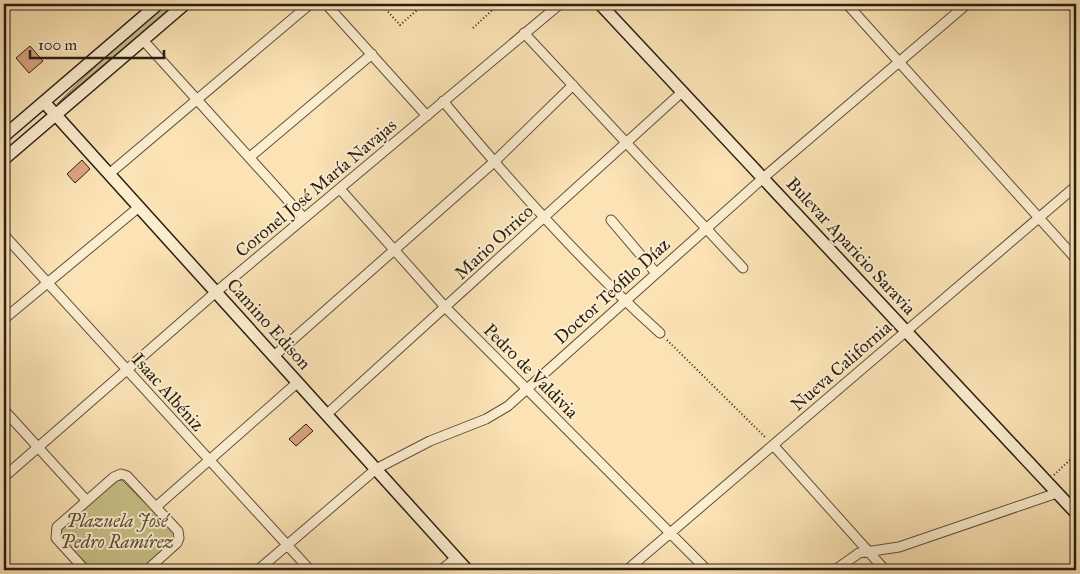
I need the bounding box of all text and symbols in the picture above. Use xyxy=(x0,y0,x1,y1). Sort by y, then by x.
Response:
scale bar xyxy=(30,28,164,60)
text: 100 m xyxy=(38,36,78,54)
street label: Coronel José María Navajas xyxy=(231,114,402,263)
street label: Bulevar Aparicio Saravia xyxy=(782,173,921,320)
street label: Mario Orrico xyxy=(450,200,538,284)
street label: Doctor Teófilo Díaz xyxy=(550,233,674,349)
street label: Camino Edison xyxy=(222,274,316,374)
street label: Nueva California xyxy=(786,316,896,416)
street label: Pedro de Valdivia xyxy=(479,319,583,423)
street label: Isaac Albéniz xyxy=(127,349,209,435)
park label: Plazuela José Pedro Ramírez xyxy=(60,510,174,553)

